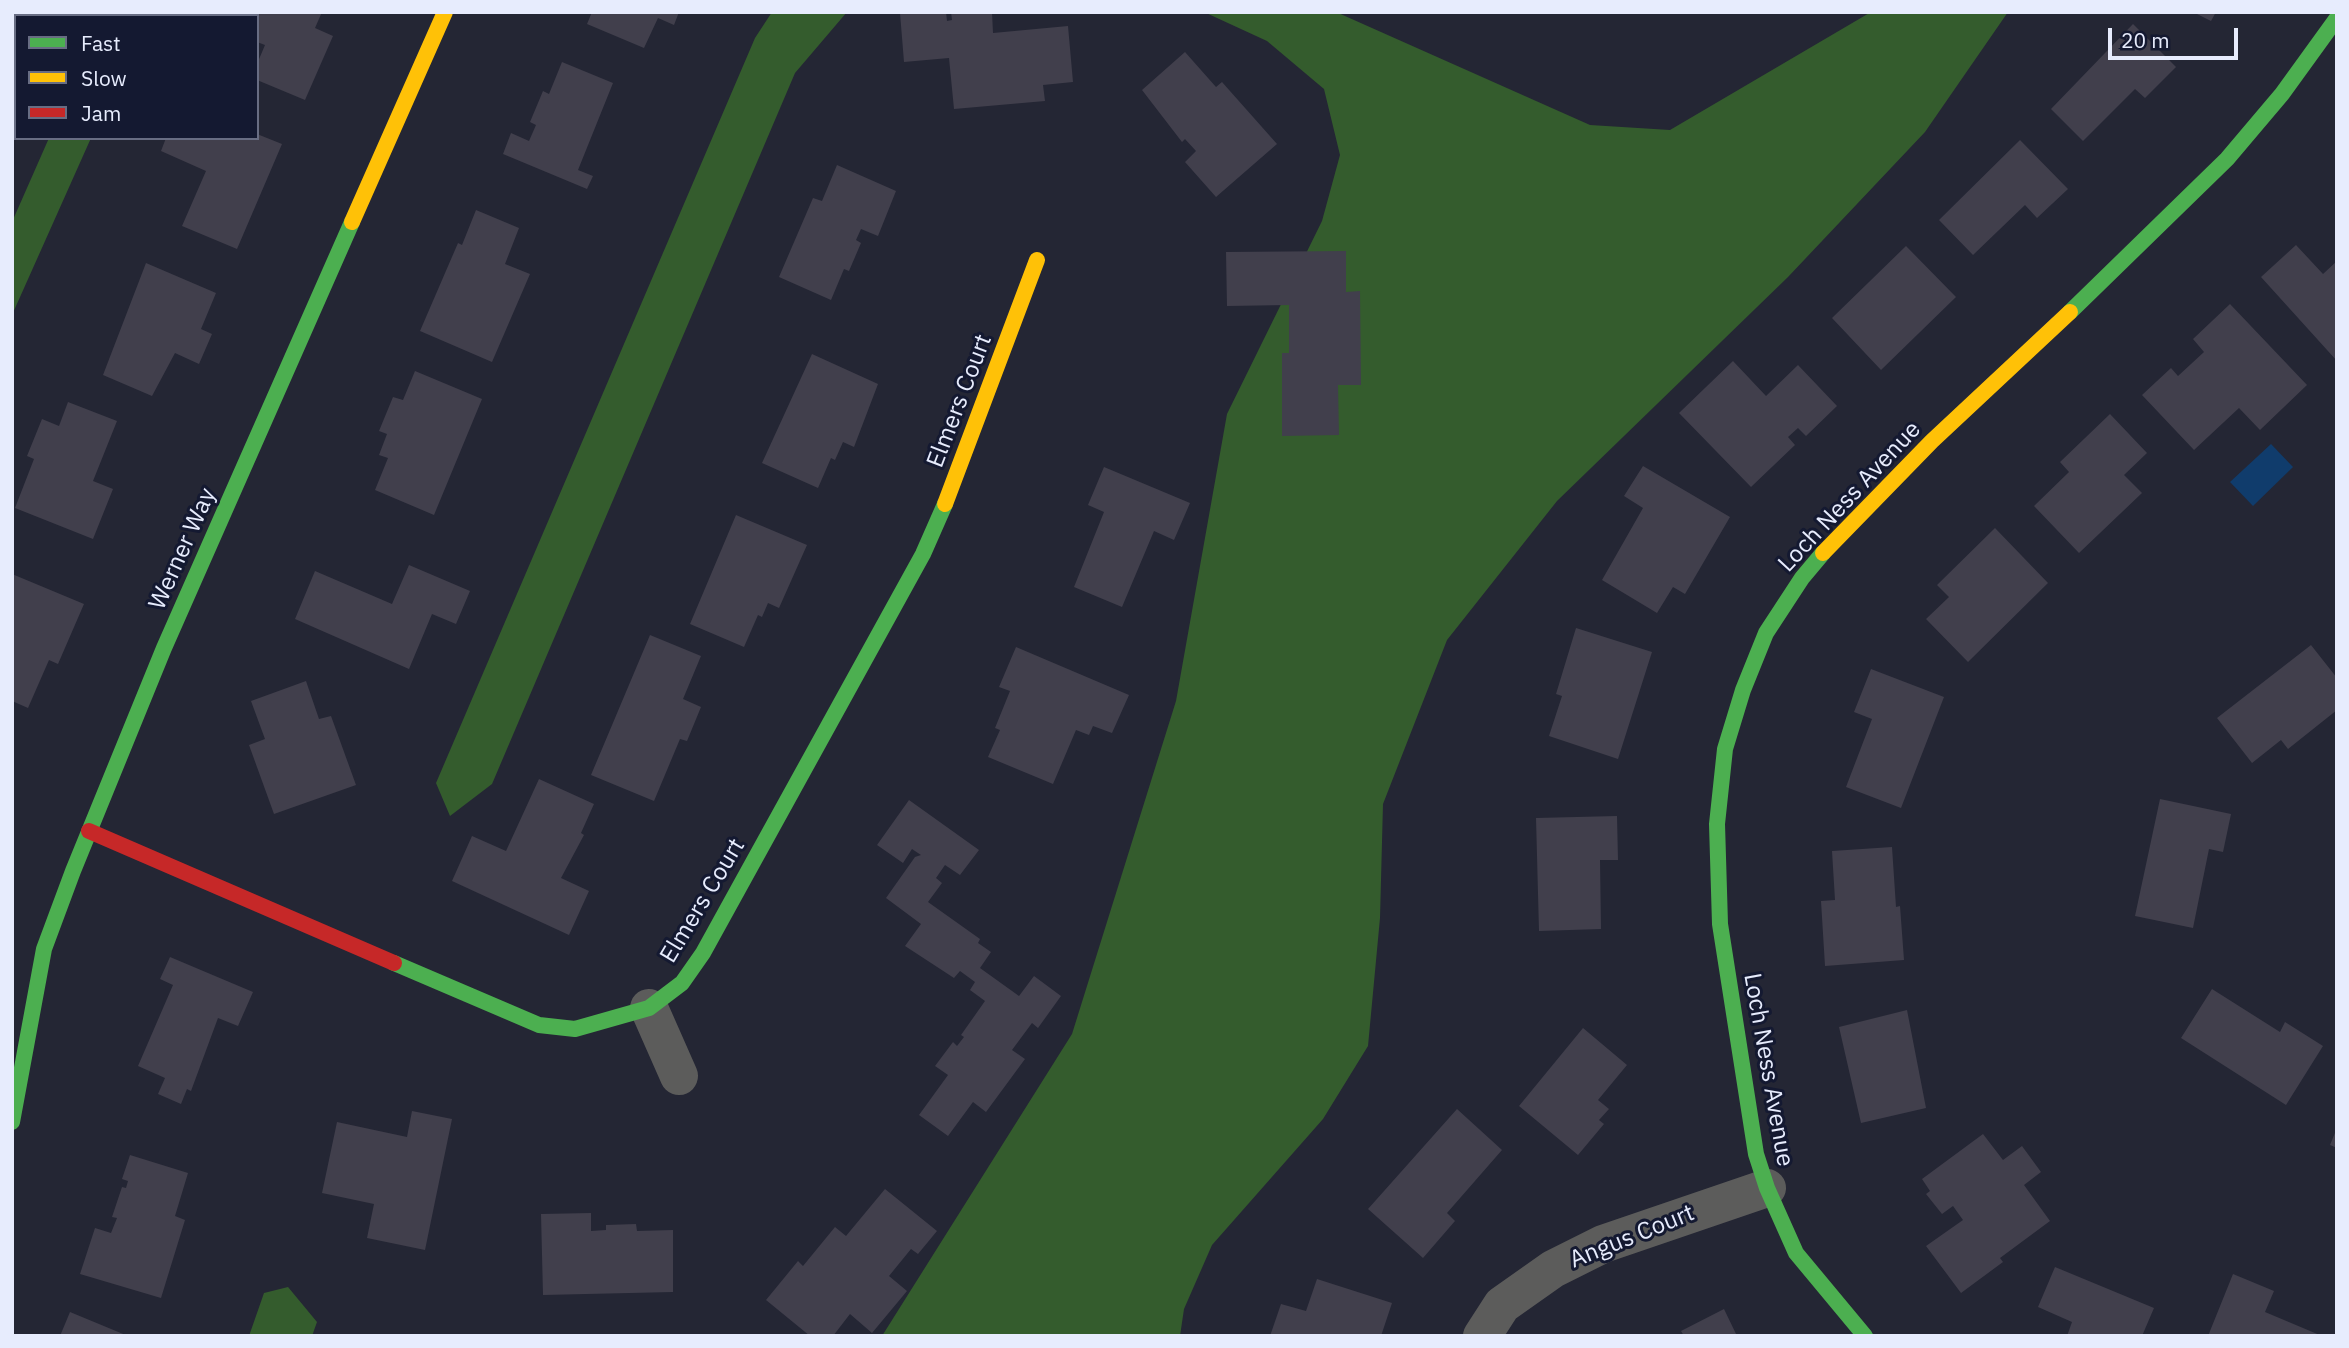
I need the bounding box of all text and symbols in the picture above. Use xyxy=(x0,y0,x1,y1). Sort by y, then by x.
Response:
legend xyxy=(14,14,259,140)
scale bar xyxy=(2111,14,2240,58)
text: 20 m xyxy=(2121,26,2170,54)
text: Fast xyxy=(81,29,121,57)
text: Slow xyxy=(81,64,127,92)
text: Jam xyxy=(81,99,121,127)
street label: Elmers Court xyxy=(921,330,999,472)
street label: Loch Ness Avenue xyxy=(1773,416,1927,578)
street label: Werner Way xyxy=(143,484,223,614)
street label: Elmers Court xyxy=(655,834,751,968)
street label: Loch Ness Avenue xyxy=(1737,971,1799,1169)
street label: Angus Court xyxy=(1565,1199,1699,1275)

